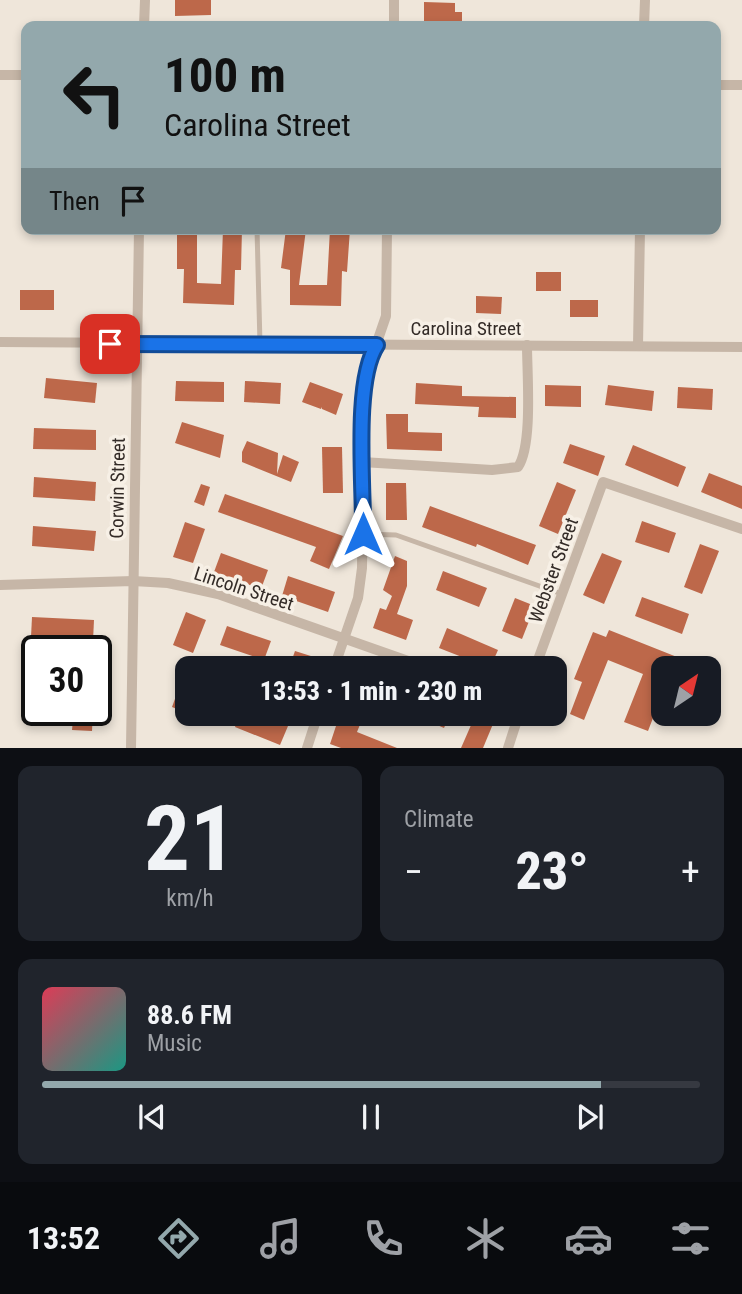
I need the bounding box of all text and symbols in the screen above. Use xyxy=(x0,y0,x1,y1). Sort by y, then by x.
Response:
text: 100 m xyxy=(164,47,286,104)
icon: left xyxy=(49,49,140,140)
text: Carolina Street xyxy=(164,106,351,144)
icon: arrive xyxy=(114,182,152,220)
text: Then xyxy=(49,186,100,216)
pin xyxy=(80,314,140,374)
street label: Carolina Street xyxy=(411,317,521,340)
icon: arrive xyxy=(91,325,129,363)
street label: Corwin Street xyxy=(105,437,130,539)
position arrow xyxy=(326,497,400,571)
street label: Webster Street xyxy=(524,514,583,626)
street label: Lincoln Street xyxy=(191,562,297,615)
speed limit sign: 30 xyxy=(21,635,112,726)
north arrow xyxy=(651,656,721,726)
map controls xyxy=(651,656,721,726)
text: 13:53 · 1 min · 230 m xyxy=(260,676,482,706)
text: 21 xyxy=(144,786,236,892)
text: Climate xyxy=(404,806,474,833)
text: 23° xyxy=(515,841,589,902)
text: − xyxy=(404,850,423,894)
text: + xyxy=(681,850,700,894)
text: km/h xyxy=(166,885,214,912)
text: 88.6 FM xyxy=(147,1000,232,1030)
text: Music xyxy=(147,1030,202,1057)
icon: previous xyxy=(133,1098,171,1136)
icon: pause xyxy=(352,1098,390,1136)
icon: next xyxy=(571,1098,609,1136)
icon: directions xyxy=(154,1214,203,1263)
icon: music xyxy=(256,1214,305,1263)
icon: phone xyxy=(359,1214,408,1263)
icon: climate xyxy=(461,1214,510,1263)
icon: car xyxy=(564,1214,613,1263)
icon: filters xyxy=(666,1214,715,1263)
text: 13:52 xyxy=(27,1219,100,1257)

